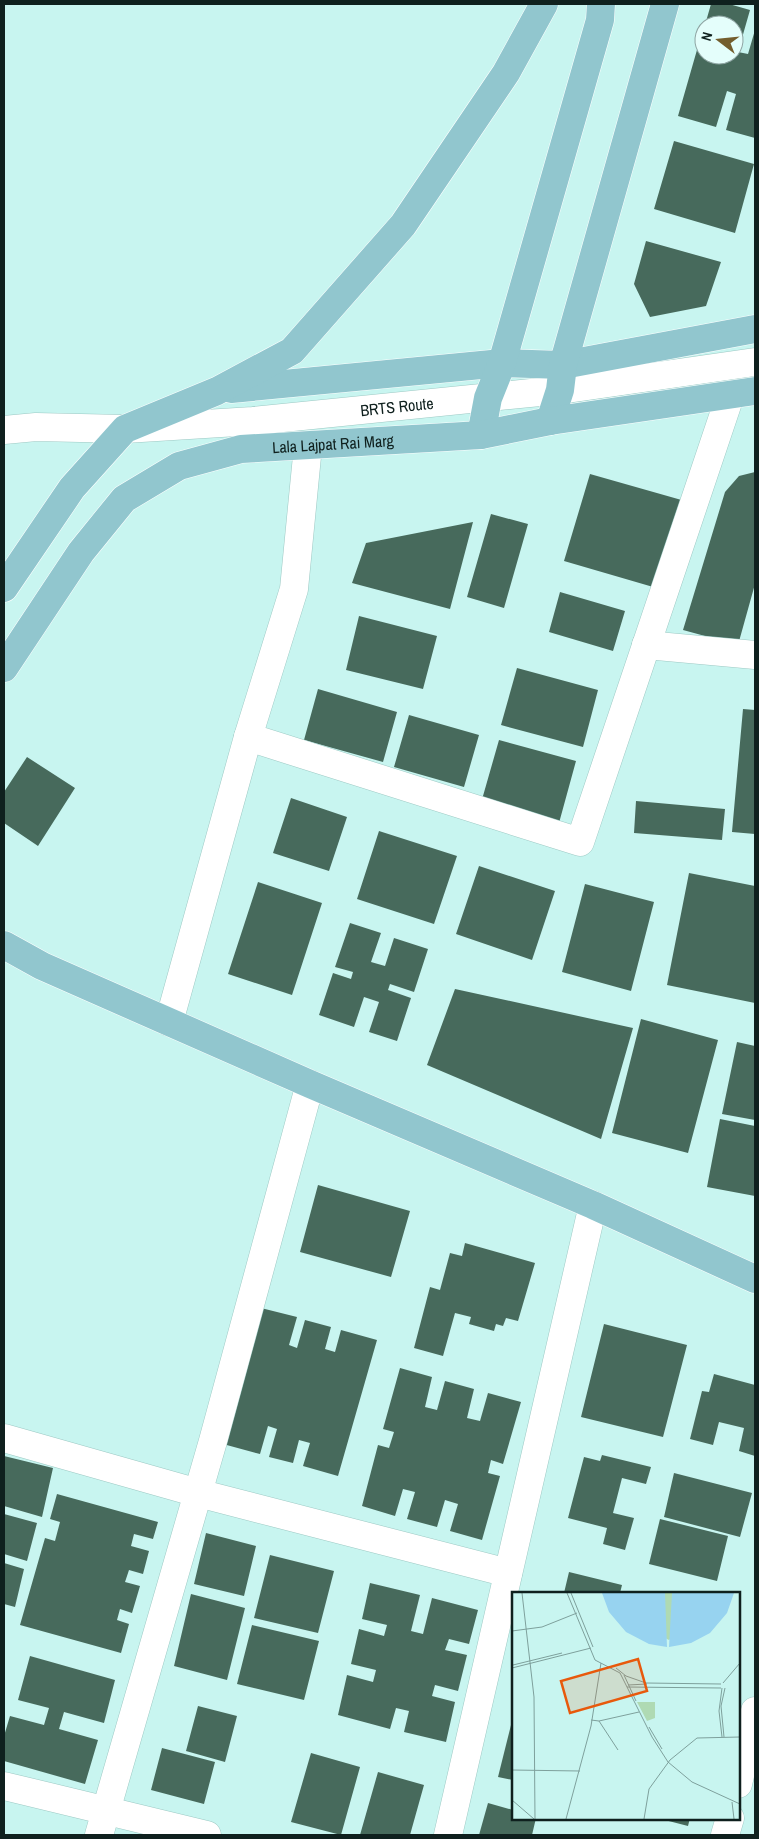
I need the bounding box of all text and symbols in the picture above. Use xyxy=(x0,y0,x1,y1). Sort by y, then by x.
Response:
north arrow xyxy=(694,15,744,65)
text: N xyxy=(697,30,716,43)
street label: BRTS Route xyxy=(359,392,435,421)
street label: Lala Lajpat Rai Marg xyxy=(271,429,395,458)
inset map xyxy=(512,1592,739,1819)

